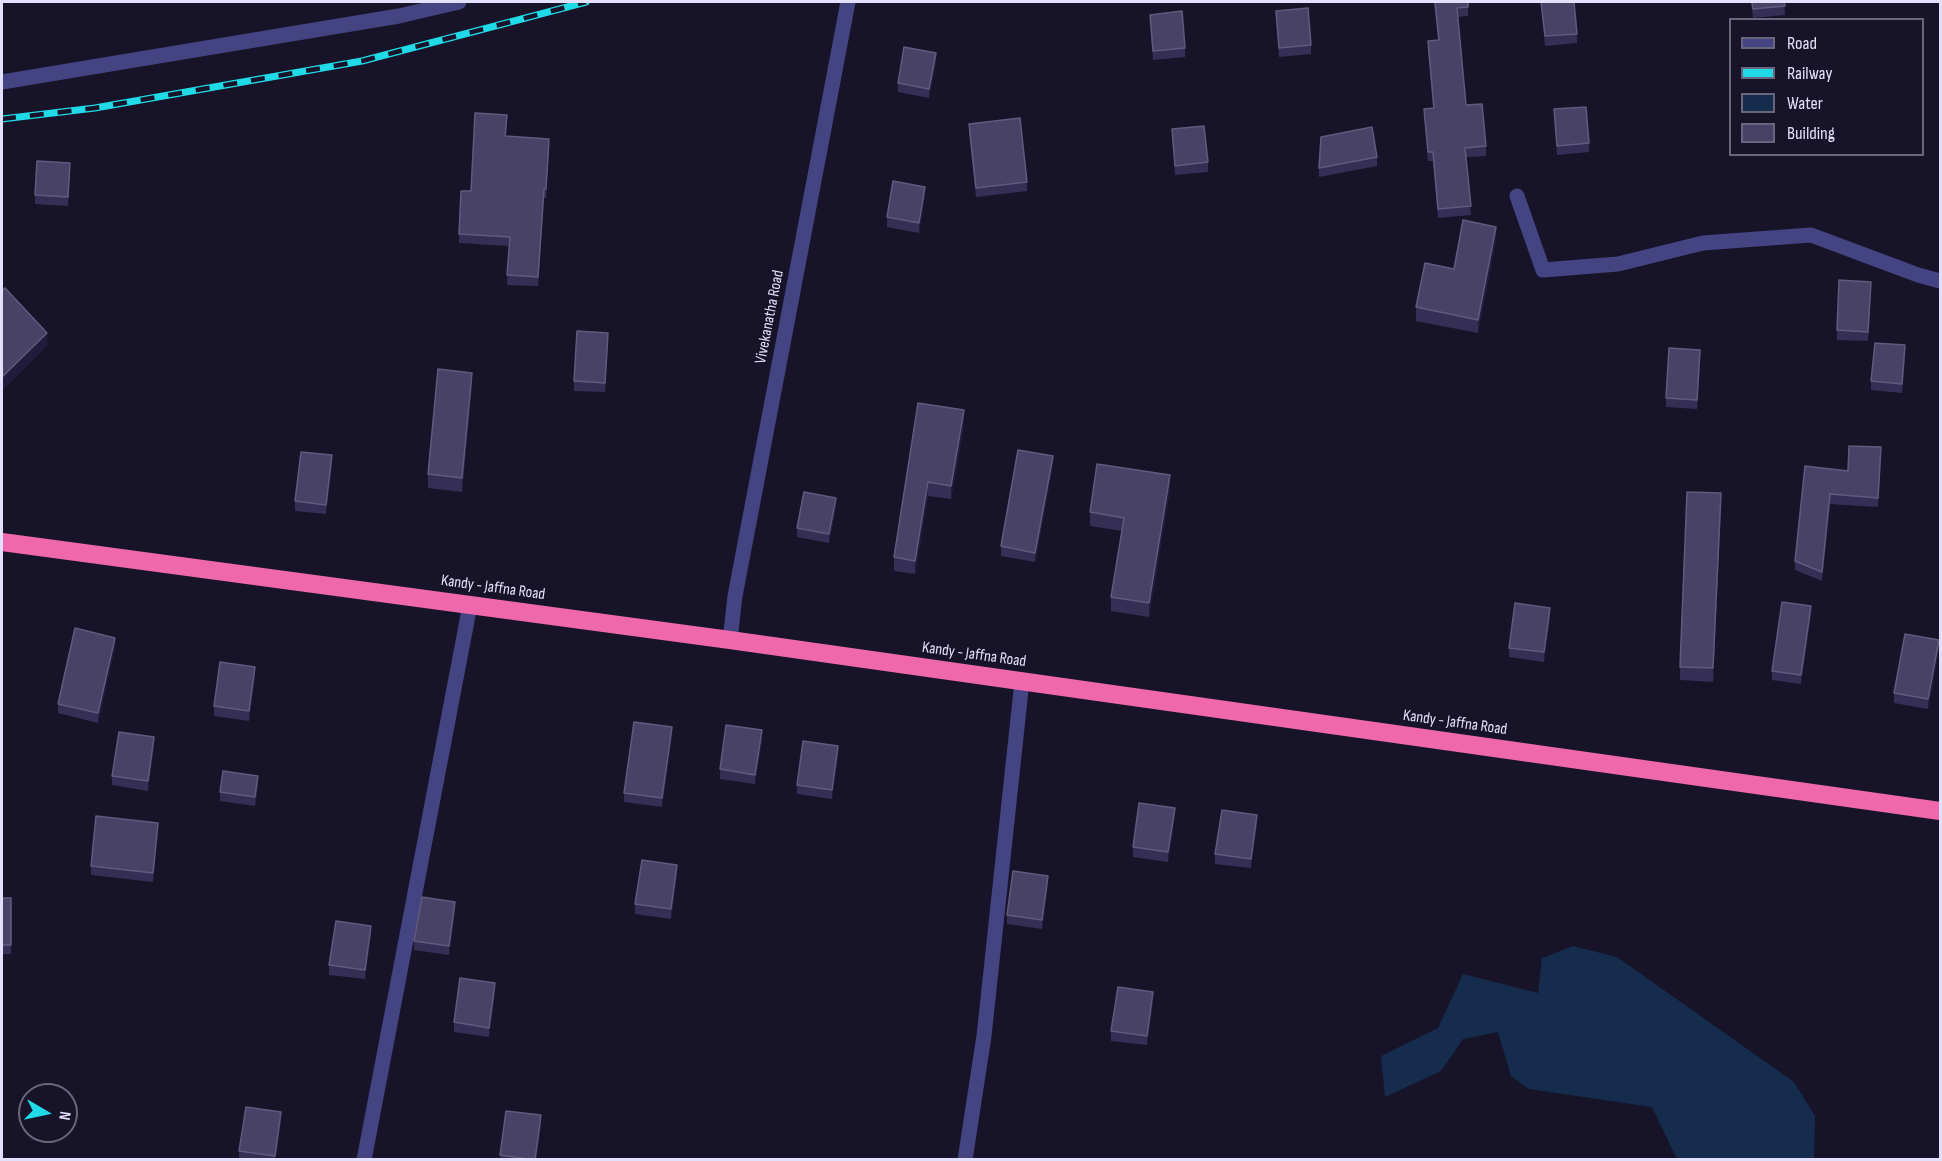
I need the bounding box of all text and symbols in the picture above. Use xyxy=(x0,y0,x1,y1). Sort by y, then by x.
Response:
legend xyxy=(1729,18,1924,156)
text: Road xyxy=(1787,33,1817,54)
text: Railway xyxy=(1787,63,1832,84)
text: Water xyxy=(1787,93,1823,114)
text: Building xyxy=(1787,123,1835,144)
street label: Vivekanatha Road xyxy=(752,269,788,365)
street label: Kandy - Jaffna Road xyxy=(440,571,546,605)
street label: Kandy - Jaffna Road xyxy=(921,638,1027,672)
street label: Kandy - Jaffna Road xyxy=(1402,706,1508,740)
north arrow xyxy=(18,1083,78,1143)
text: N xyxy=(54,1110,74,1121)

